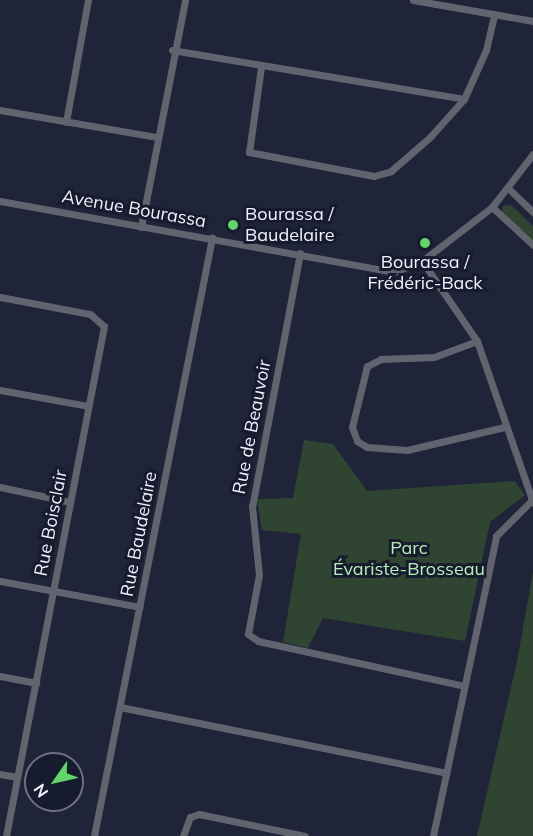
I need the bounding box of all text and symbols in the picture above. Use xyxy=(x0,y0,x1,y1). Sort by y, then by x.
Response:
street label: Avenue Bourassa xyxy=(60,186,208,232)
place label: Bourassa / Baudelaire xyxy=(245,204,335,246)
marker: Bourassa / Baudelaire xyxy=(226,218,240,232)
marker: Bourassa / Frédéric-Back xyxy=(418,236,432,250)
place label: Bourassa / Frédéric-Back xyxy=(367,252,483,294)
street label: Rue de Beauvoir xyxy=(228,358,276,496)
street label: Rue Boisclair xyxy=(30,468,72,578)
street label: Rue Baudelaire xyxy=(116,470,162,598)
park label: Parc Évariste-Brosseau xyxy=(333,538,485,580)
north arrow xyxy=(24,752,84,812)
text: N xyxy=(29,780,52,802)

